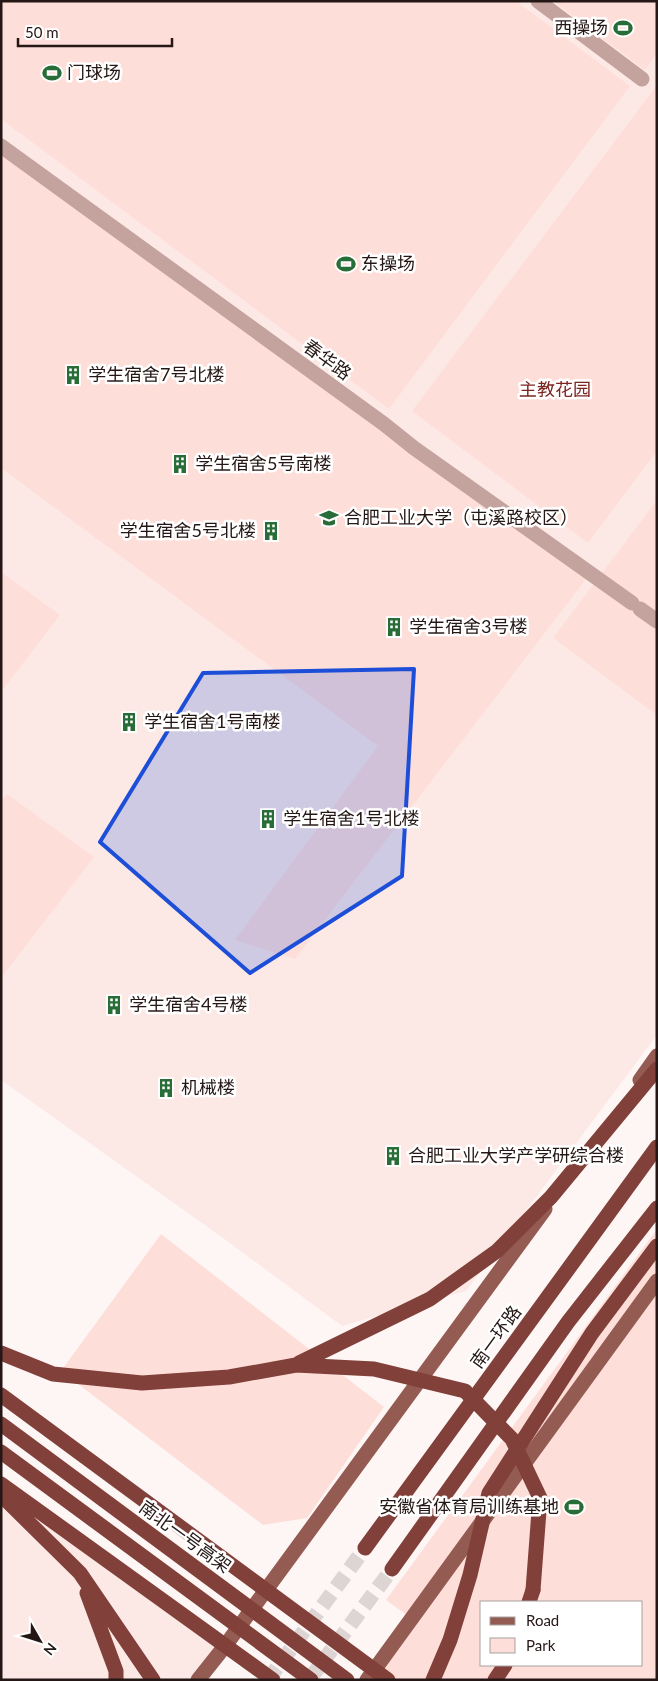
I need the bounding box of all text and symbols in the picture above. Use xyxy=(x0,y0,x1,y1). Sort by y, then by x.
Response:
scale bar xyxy=(18,15,171,47)
place label: 西操场 xyxy=(554,16,608,38)
sports icon: 西操场 xyxy=(612,17,634,39)
text: 50 m xyxy=(25,23,59,41)
place label: 门球场 xyxy=(67,61,121,83)
sports icon: 门球场 xyxy=(41,62,63,84)
place label: 东操场 xyxy=(361,252,415,274)
sports icon: 东操场 xyxy=(335,253,357,275)
street label: 春华路 xyxy=(299,334,356,384)
place label: 学生宿舍7号北楼 xyxy=(88,363,224,385)
building icon: 学生宿舍7号北楼 xyxy=(62,364,84,386)
park label: 主教花园 xyxy=(519,378,591,400)
place label: 学生宿舍5号南楼 xyxy=(195,452,331,474)
building icon: 学生宿舍5号南楼 xyxy=(169,453,191,475)
place label: 合肥工业大学（屯溪路校区） xyxy=(344,506,578,528)
school or university icon: 合肥工业大学（屯溪路校区） xyxy=(318,507,340,529)
place label: 学生宿舍5号北楼 xyxy=(120,519,256,541)
building icon: 学生宿舍5号北楼 xyxy=(260,520,282,542)
place label: 学生宿舍3号楼 xyxy=(409,615,527,637)
building icon: 学生宿舍3号楼 xyxy=(383,616,405,638)
place label: 学生宿舍1号南楼 xyxy=(144,710,280,732)
building icon: 学生宿舍1号南楼 xyxy=(118,711,140,733)
place label: 学生宿舍1号北楼 xyxy=(283,807,419,829)
building icon: 学生宿舍1号北楼 xyxy=(257,808,279,830)
place label: 学生宿舍4号楼 xyxy=(129,993,247,1015)
building icon: 学生宿舍4号楼 xyxy=(103,994,125,1016)
place label: 机械楼 xyxy=(181,1076,235,1098)
building icon: 机械楼 xyxy=(155,1077,177,1099)
place label: 合肥工业大学产学研综合楼 xyxy=(408,1144,624,1166)
building icon: 合肥工业大学产学研综合楼 xyxy=(382,1145,404,1167)
street label: 南一环路 xyxy=(465,1301,525,1372)
place label: 安徽省体育局训练基地 xyxy=(379,1495,559,1517)
street label: 南北一号高架 xyxy=(135,1496,236,1577)
sports icon: 安徽省体育局训练基地 xyxy=(563,1496,585,1518)
legend xyxy=(480,1601,643,1666)
text: Road xyxy=(526,1611,559,1629)
north arrow xyxy=(15,1616,65,1666)
text: Park xyxy=(526,1636,556,1654)
text: N xyxy=(40,1640,60,1659)

